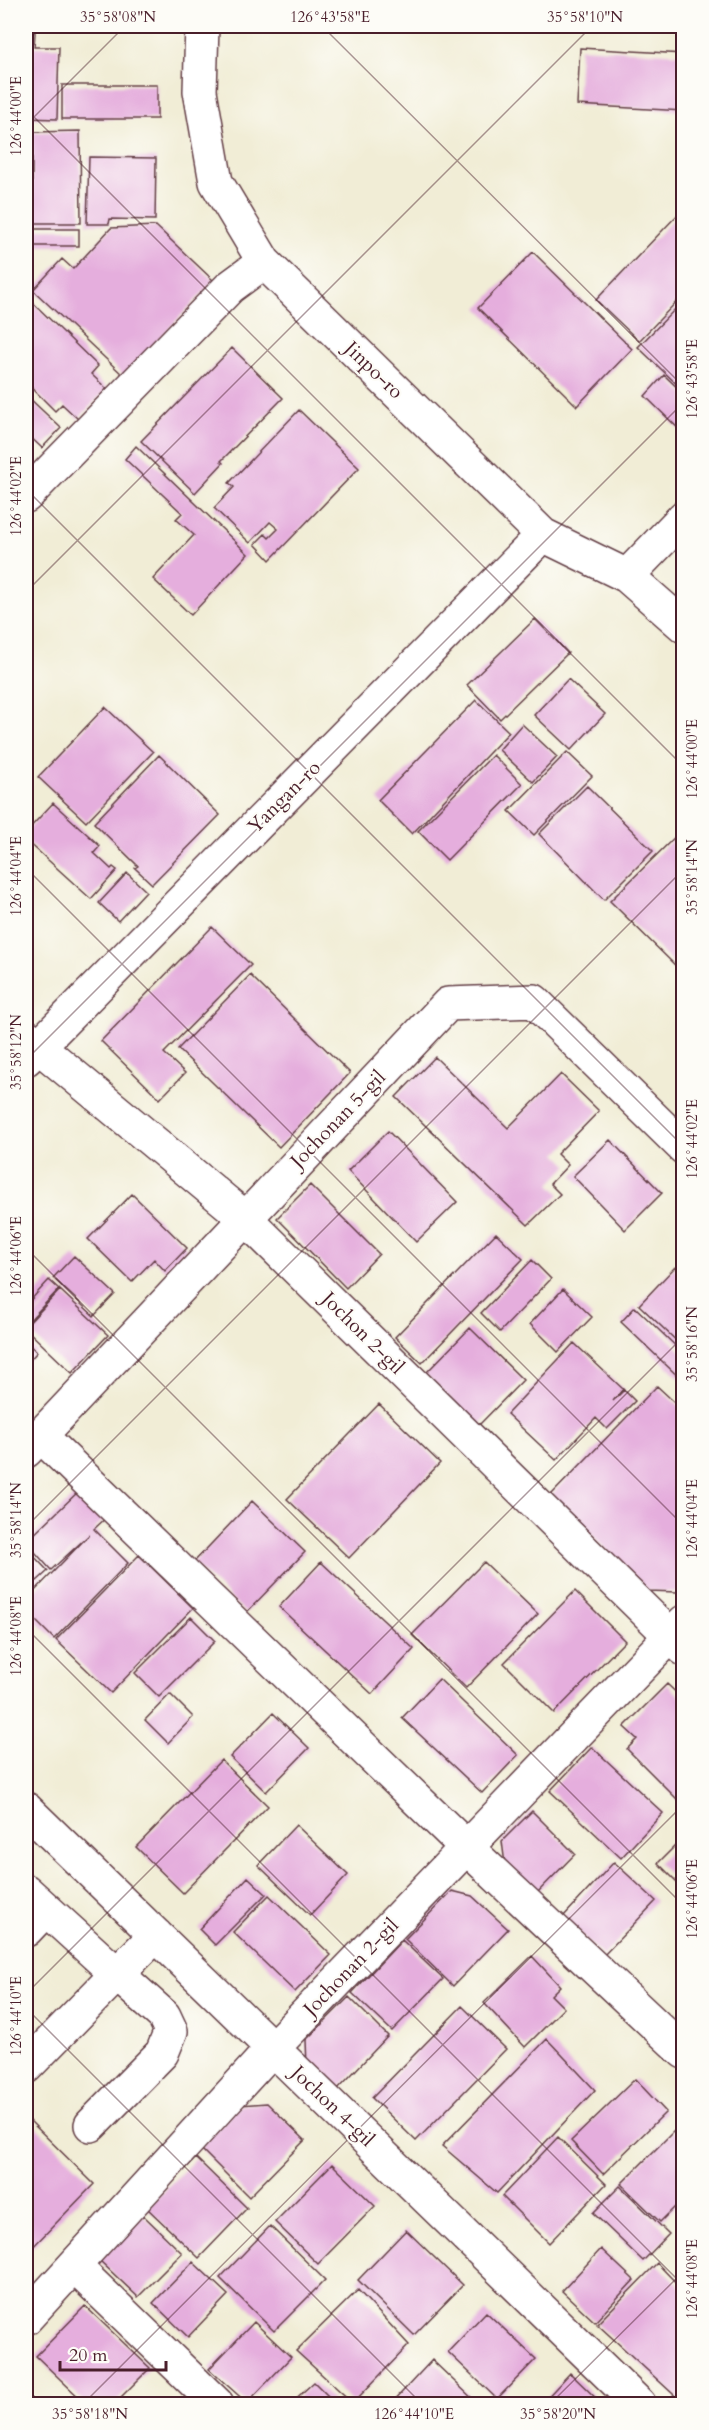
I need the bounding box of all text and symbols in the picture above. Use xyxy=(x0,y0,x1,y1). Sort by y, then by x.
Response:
text: 35°58'08"N xyxy=(80,7,156,27)
text: 126°43'58"E xyxy=(290,7,370,27)
text: 35°58'10"N xyxy=(547,7,623,27)
text: 126°44'00"E xyxy=(6,76,26,156)
street label: Jinpo-ro xyxy=(336,333,409,405)
text: 126°43'58"E xyxy=(682,339,702,419)
text: 126°44'02"E xyxy=(6,456,26,536)
text: 126°44'00"E xyxy=(682,719,702,799)
street label: Yangan-ro xyxy=(242,754,327,839)
text: 126°44'04"E xyxy=(6,836,26,916)
text: 35°58'14"N xyxy=(682,839,702,915)
text: 35°58'12"N xyxy=(6,1014,26,1090)
street label: Jochonan 5-gil xyxy=(282,1064,392,1176)
text: 126°44'02"E xyxy=(682,1099,702,1179)
text: 126°44'06"E xyxy=(6,1216,26,1296)
street label: Jochon 2-gil xyxy=(314,1284,410,1380)
text: 35°58'16"N xyxy=(682,1306,702,1382)
text: 126°44'04"E xyxy=(682,1479,702,1559)
text: 35°58'14"N xyxy=(6,1482,26,1558)
text: 126°44'08"E xyxy=(6,1596,26,1676)
text: 126°44'06"E xyxy=(682,1859,702,1939)
street label: Jochonan 2-gil xyxy=(295,1912,405,2024)
text: 126°44'10"E xyxy=(6,1976,26,2056)
street label: Jochon 4-gil xyxy=(283,2057,381,2153)
text: 126°44'08"E xyxy=(682,2239,702,2319)
scale bar xyxy=(60,2334,166,2372)
text: 20 m xyxy=(69,2343,108,2368)
text: 35°58'18"N xyxy=(52,2404,128,2424)
text: 126°44'10"E xyxy=(374,2404,454,2424)
text: 35°58'20"N xyxy=(520,2404,596,2424)

